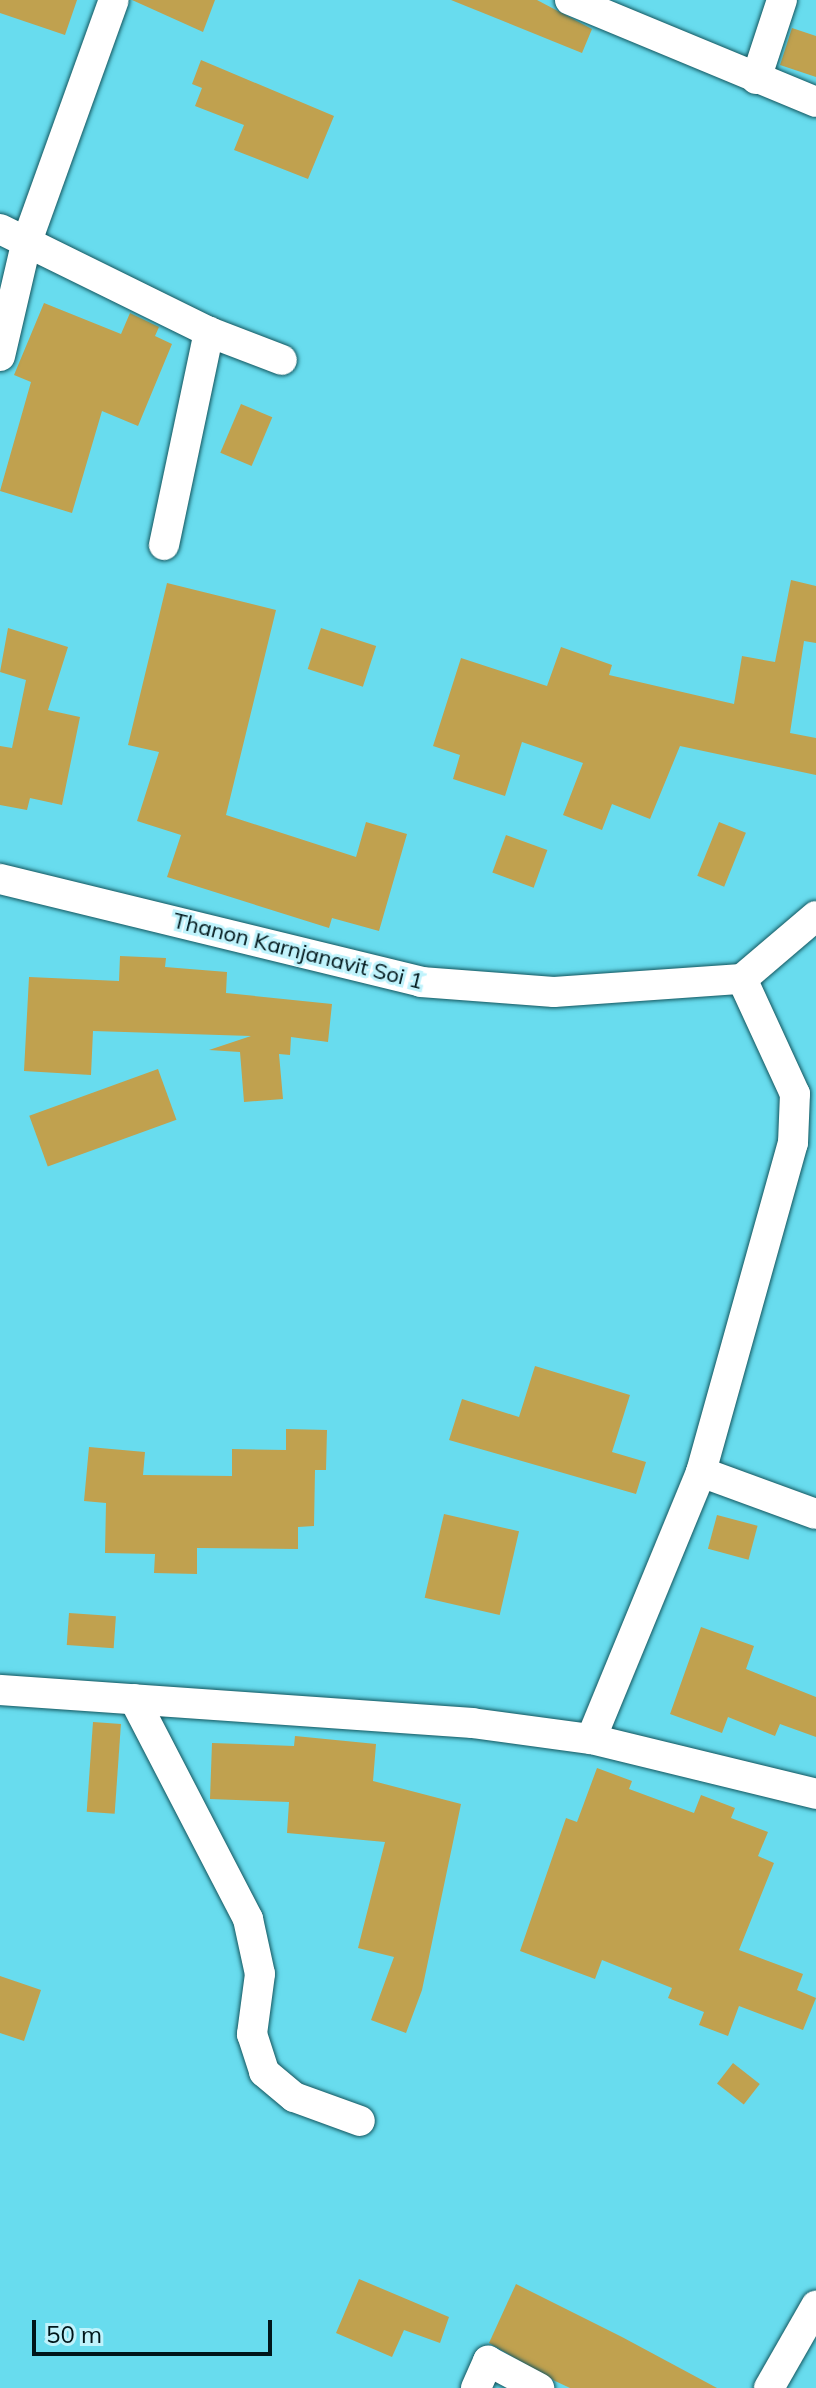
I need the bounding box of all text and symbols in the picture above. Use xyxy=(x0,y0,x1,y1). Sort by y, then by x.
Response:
street label: Thanon Karnjanavit Soi 1 xyxy=(170,907,426,995)
scale bar xyxy=(36,2304,276,2354)
text: 50 m xyxy=(46,2319,102,2349)

